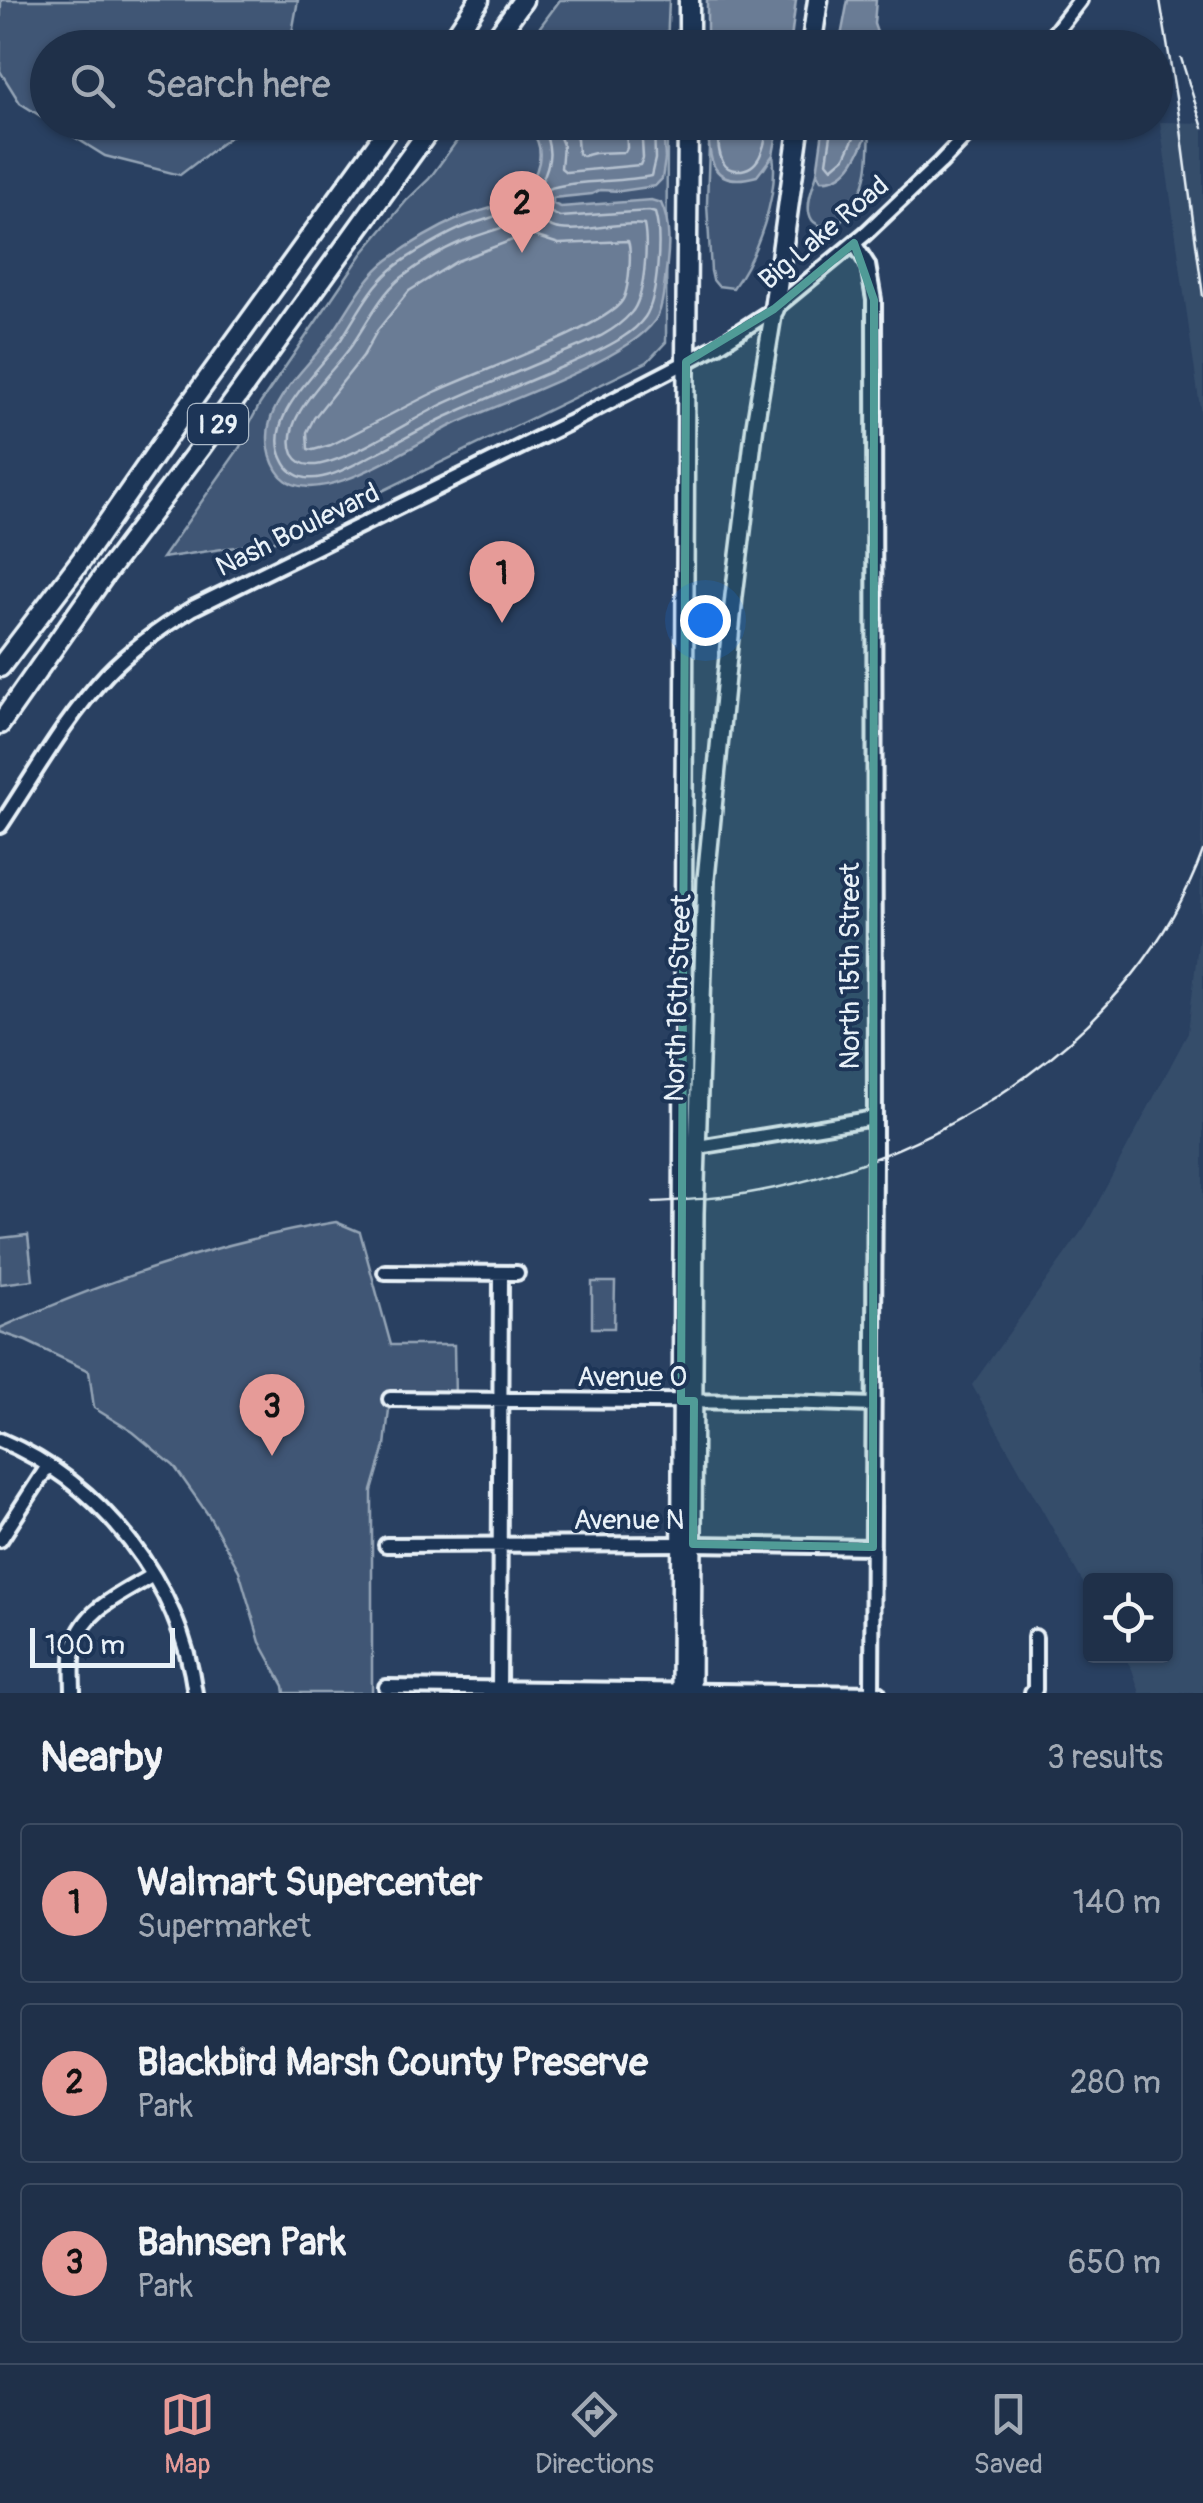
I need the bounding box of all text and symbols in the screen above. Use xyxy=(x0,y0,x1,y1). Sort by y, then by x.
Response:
search box xyxy=(30,30,1173,140)
icon: search xyxy=(65,58,120,113)
text: Search here xyxy=(145,61,331,109)
street label: Big Lake Road xyxy=(752,169,896,298)
pin: 2 xyxy=(490,170,554,253)
road number: I 29 xyxy=(188,404,248,444)
street label: Nash Boulevard xyxy=(210,476,385,585)
pin: 1 xyxy=(470,540,534,623)
your location xyxy=(680,595,731,646)
street label: North 15th Street xyxy=(833,862,868,1070)
street label: North 16th Street xyxy=(657,893,700,1103)
street label: Avenue O xyxy=(577,1360,687,1395)
pin: 3 xyxy=(240,1374,304,1456)
street label: Avenue N xyxy=(573,1503,685,1538)
map controls xyxy=(1083,1573,1173,1663)
button: locate xyxy=(1083,1573,1173,1663)
scale bar xyxy=(30,1623,175,1668)
text: 100 m xyxy=(45,1628,125,1663)
text: Nearby xyxy=(40,1732,162,1784)
text: 3 results xyxy=(1047,1738,1163,1778)
text: Walmart Supercenter xyxy=(137,1859,482,1907)
text: 1 xyxy=(68,1883,81,1923)
text: 140 m xyxy=(1073,1883,1161,1923)
text: Supermarket xyxy=(137,1907,311,1947)
text: Blackbird Marsh County Preserve xyxy=(137,2039,648,2087)
text: 2 xyxy=(66,2063,83,2103)
text: 280 m xyxy=(1070,2063,1161,2103)
text: Park xyxy=(137,2087,193,2127)
text: Bahnsen Park xyxy=(137,2219,346,2267)
text: 3 xyxy=(66,2243,83,2283)
text: 650 m xyxy=(1068,2243,1161,2283)
text: Park xyxy=(137,2267,193,2307)
tab: Map xyxy=(160,2387,215,2482)
tab: Directions xyxy=(535,2387,654,2482)
tab: Saved xyxy=(974,2387,1043,2482)

